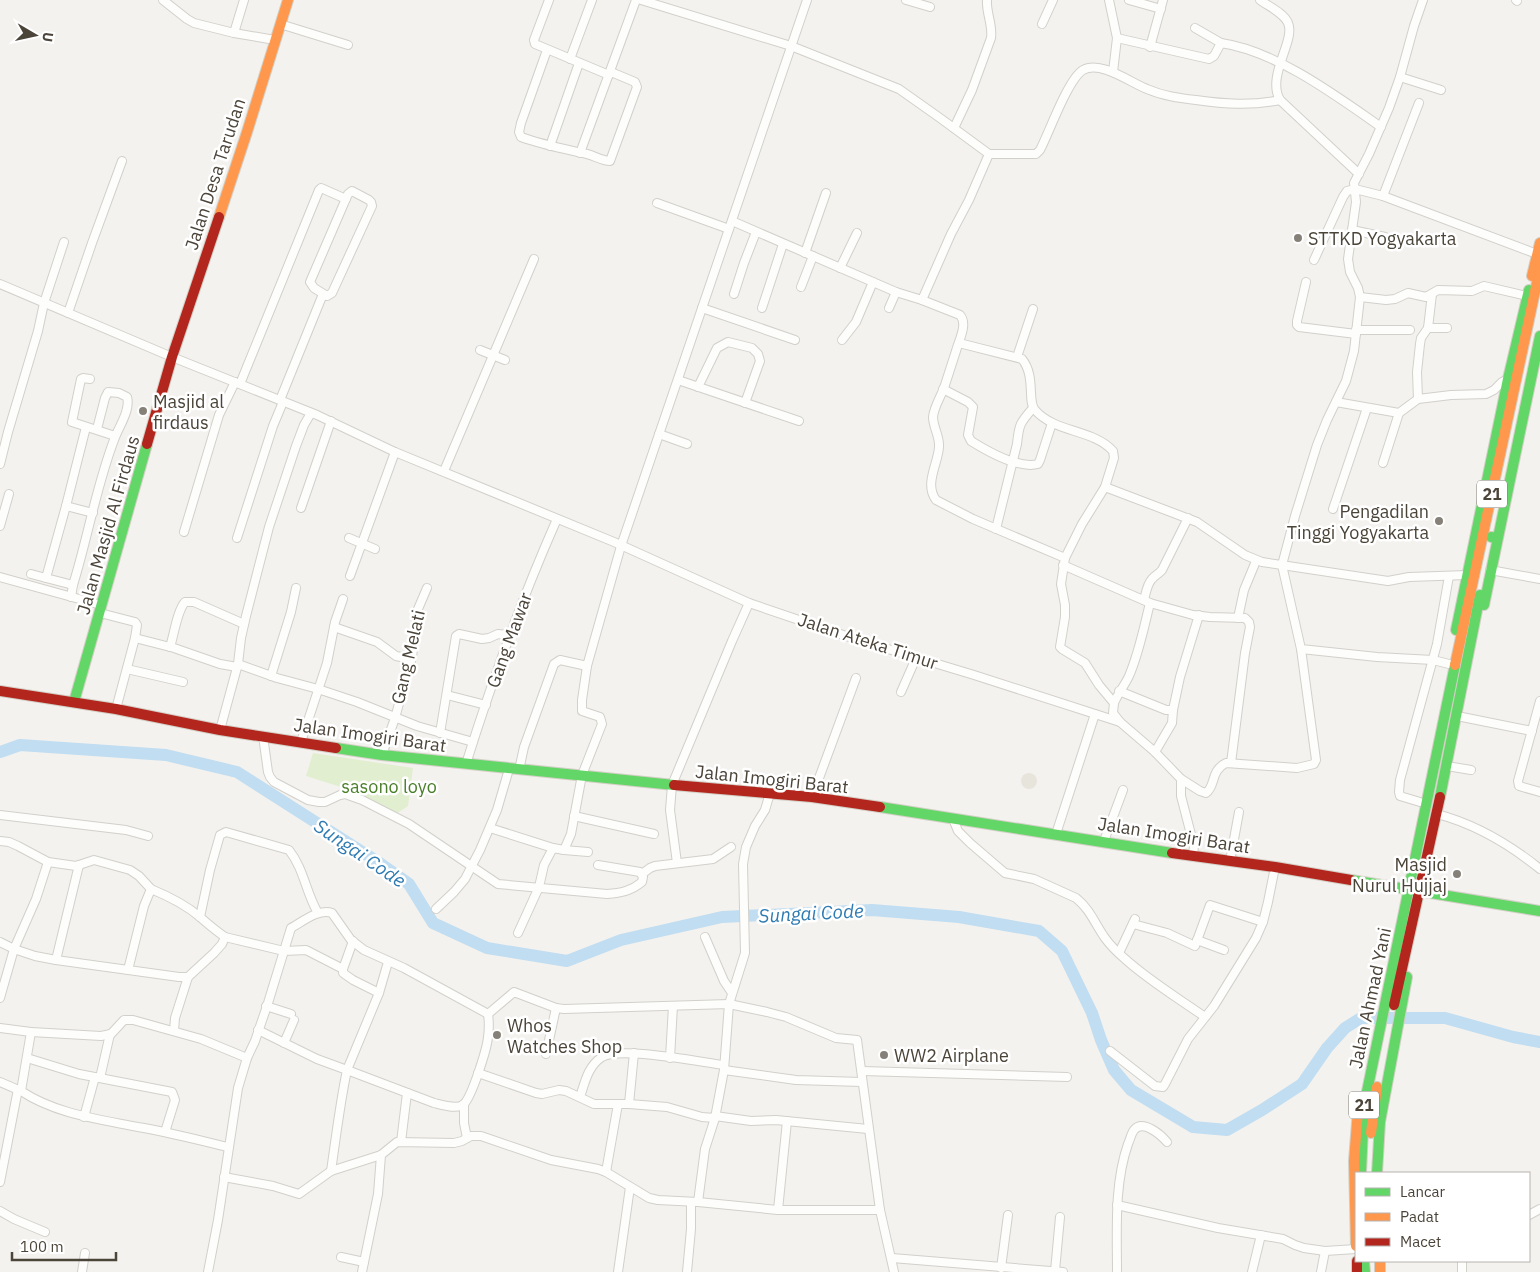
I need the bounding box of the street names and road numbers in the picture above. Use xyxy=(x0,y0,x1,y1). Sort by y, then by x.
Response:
street label: Jalan Desa Tarudan xyxy=(180,95,250,253)
street label: Jalan Masjid Al Firdaus xyxy=(71,433,145,617)
road number: 21 xyxy=(1477,480,1507,508)
street label: Gang Mawar xyxy=(481,589,537,691)
street label: Gang Melati xyxy=(386,608,430,706)
street label: Jalan Ateka Timur xyxy=(795,608,941,675)
street label: Jalan Imogiri Barat xyxy=(292,713,448,757)
street label: Jalan Imogiri Barat xyxy=(694,760,850,798)
street label: Jalan Imogiri Barat xyxy=(1096,812,1252,858)
street label: Jalan Ahmad Yani xyxy=(1344,925,1396,1071)
road number: 21 xyxy=(1349,1092,1379,1118)

